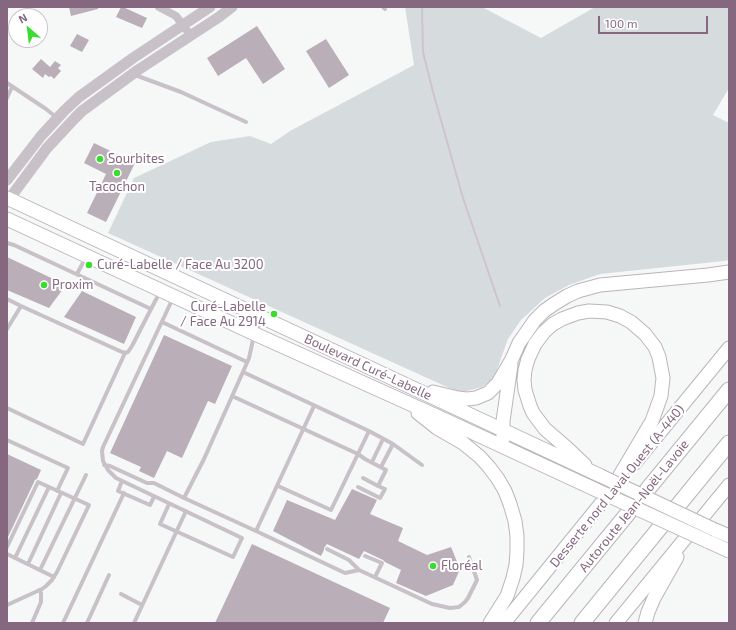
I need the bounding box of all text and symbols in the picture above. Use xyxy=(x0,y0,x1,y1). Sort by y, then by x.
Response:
north arrow xyxy=(8,8,48,48)
scale bar xyxy=(600,8,710,34)
text: N xyxy=(16,10,29,25)
text: 100 m xyxy=(605,16,637,30)
place label: Sourbites xyxy=(108,151,164,167)
marker: Sourbites xyxy=(95,154,105,164)
marker: Tacochon xyxy=(112,168,122,178)
place label: Tacochon xyxy=(89,179,145,195)
place label: Curé-Labelle / Face Au 3200 xyxy=(97,257,264,273)
marker: Curé-Labelle / Face Au 3200 xyxy=(84,260,94,270)
place label: Proxim xyxy=(52,277,93,293)
marker: Proxim xyxy=(39,280,49,290)
place label: Curé-Labelle / Face Au 2914 xyxy=(180,299,266,330)
marker: Curé-Labelle / Face Au 2914 xyxy=(269,309,279,319)
street label: Boulevard Curé-Labelle xyxy=(302,331,434,403)
street label: Desserte nord Laval Ouest (A-440) xyxy=(546,402,688,570)
street label: Autoroute Jean-Noël-Lavoie xyxy=(576,437,692,575)
place label: Floréal xyxy=(441,558,482,574)
marker: Floréal xyxy=(428,561,438,571)

